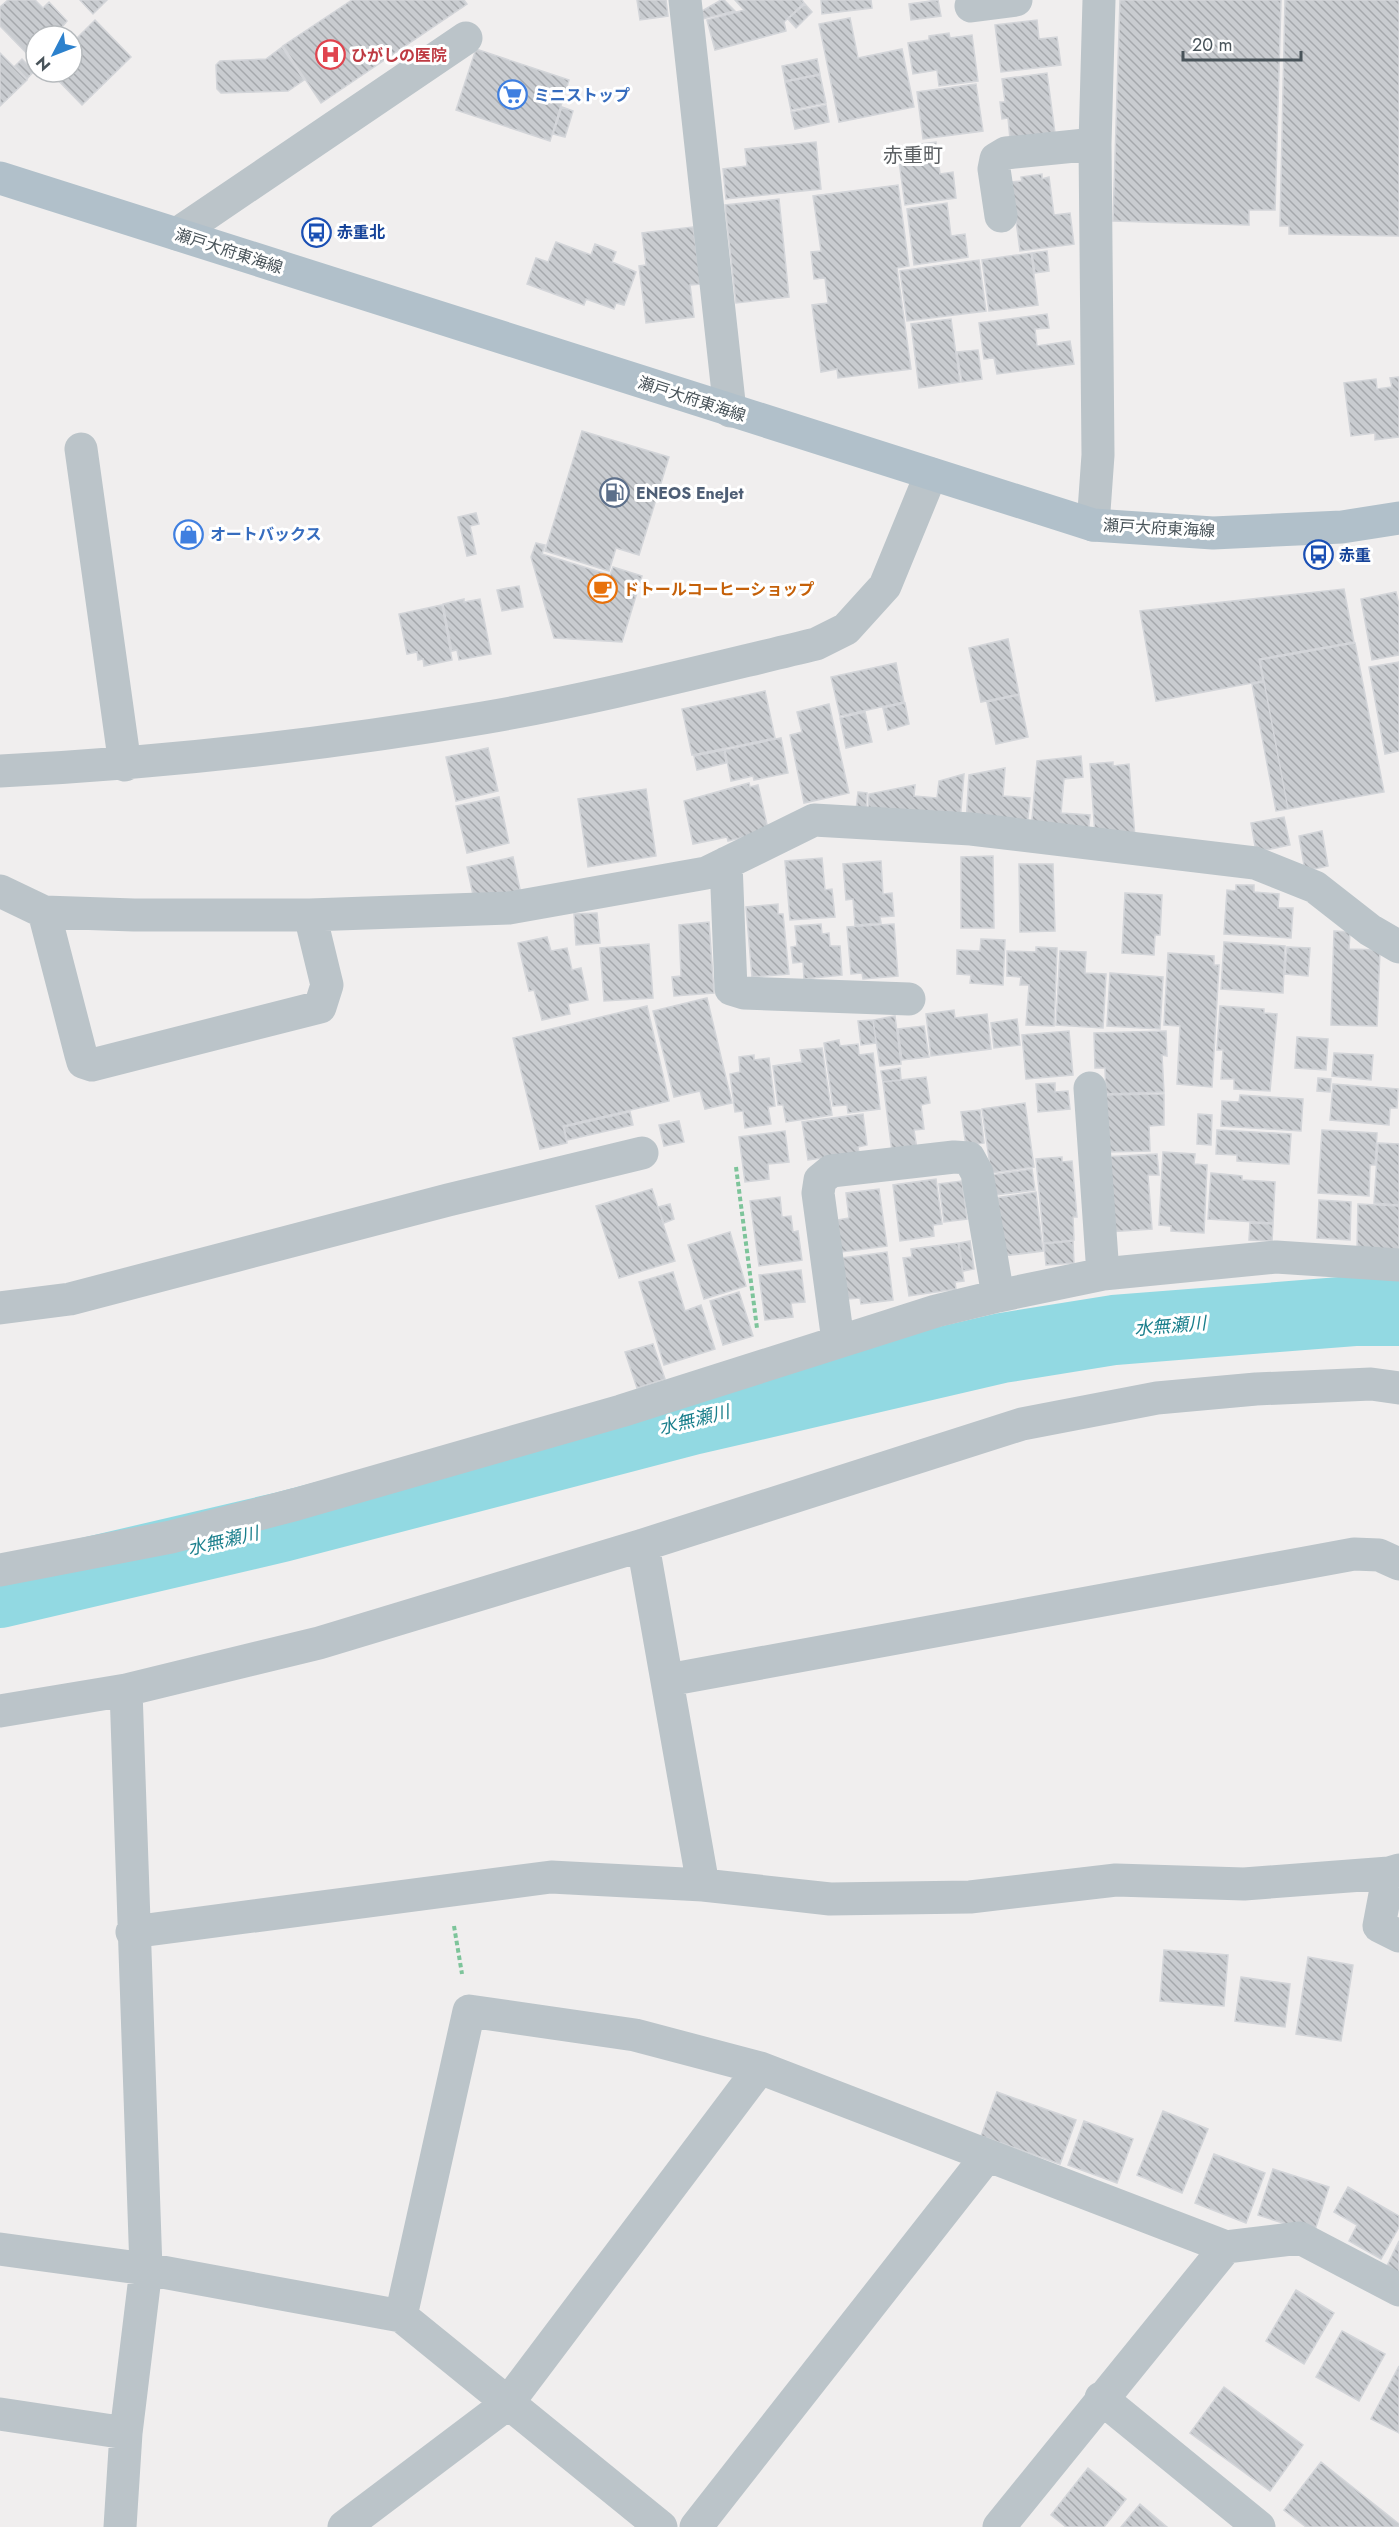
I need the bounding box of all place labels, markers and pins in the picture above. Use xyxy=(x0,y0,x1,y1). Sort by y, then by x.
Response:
hospital icon: ひがしの医院 xyxy=(314,39,346,71)
place label: ひがしの医院 xyxy=(351,44,447,67)
supermarket icon: ミニストップ xyxy=(497,79,529,111)
place label: ミニストップ xyxy=(534,84,630,107)
bus stop icon: 赤重北 xyxy=(300,216,332,248)
place label: 赤重北 xyxy=(337,221,385,244)
fuel station icon: ENEOS EneJet xyxy=(599,477,631,509)
place label: ENEOS EneJet xyxy=(636,482,744,505)
shop icon: オートバックス xyxy=(173,518,205,550)
place label: オートバックス xyxy=(210,523,322,546)
bus stop icon: 赤重 xyxy=(1302,539,1334,571)
place label: 赤重 xyxy=(1339,544,1371,567)
cafe icon: ドトールコーヒーショップ xyxy=(586,573,618,605)
place label: ドトールコーヒーショップ xyxy=(623,578,814,601)

